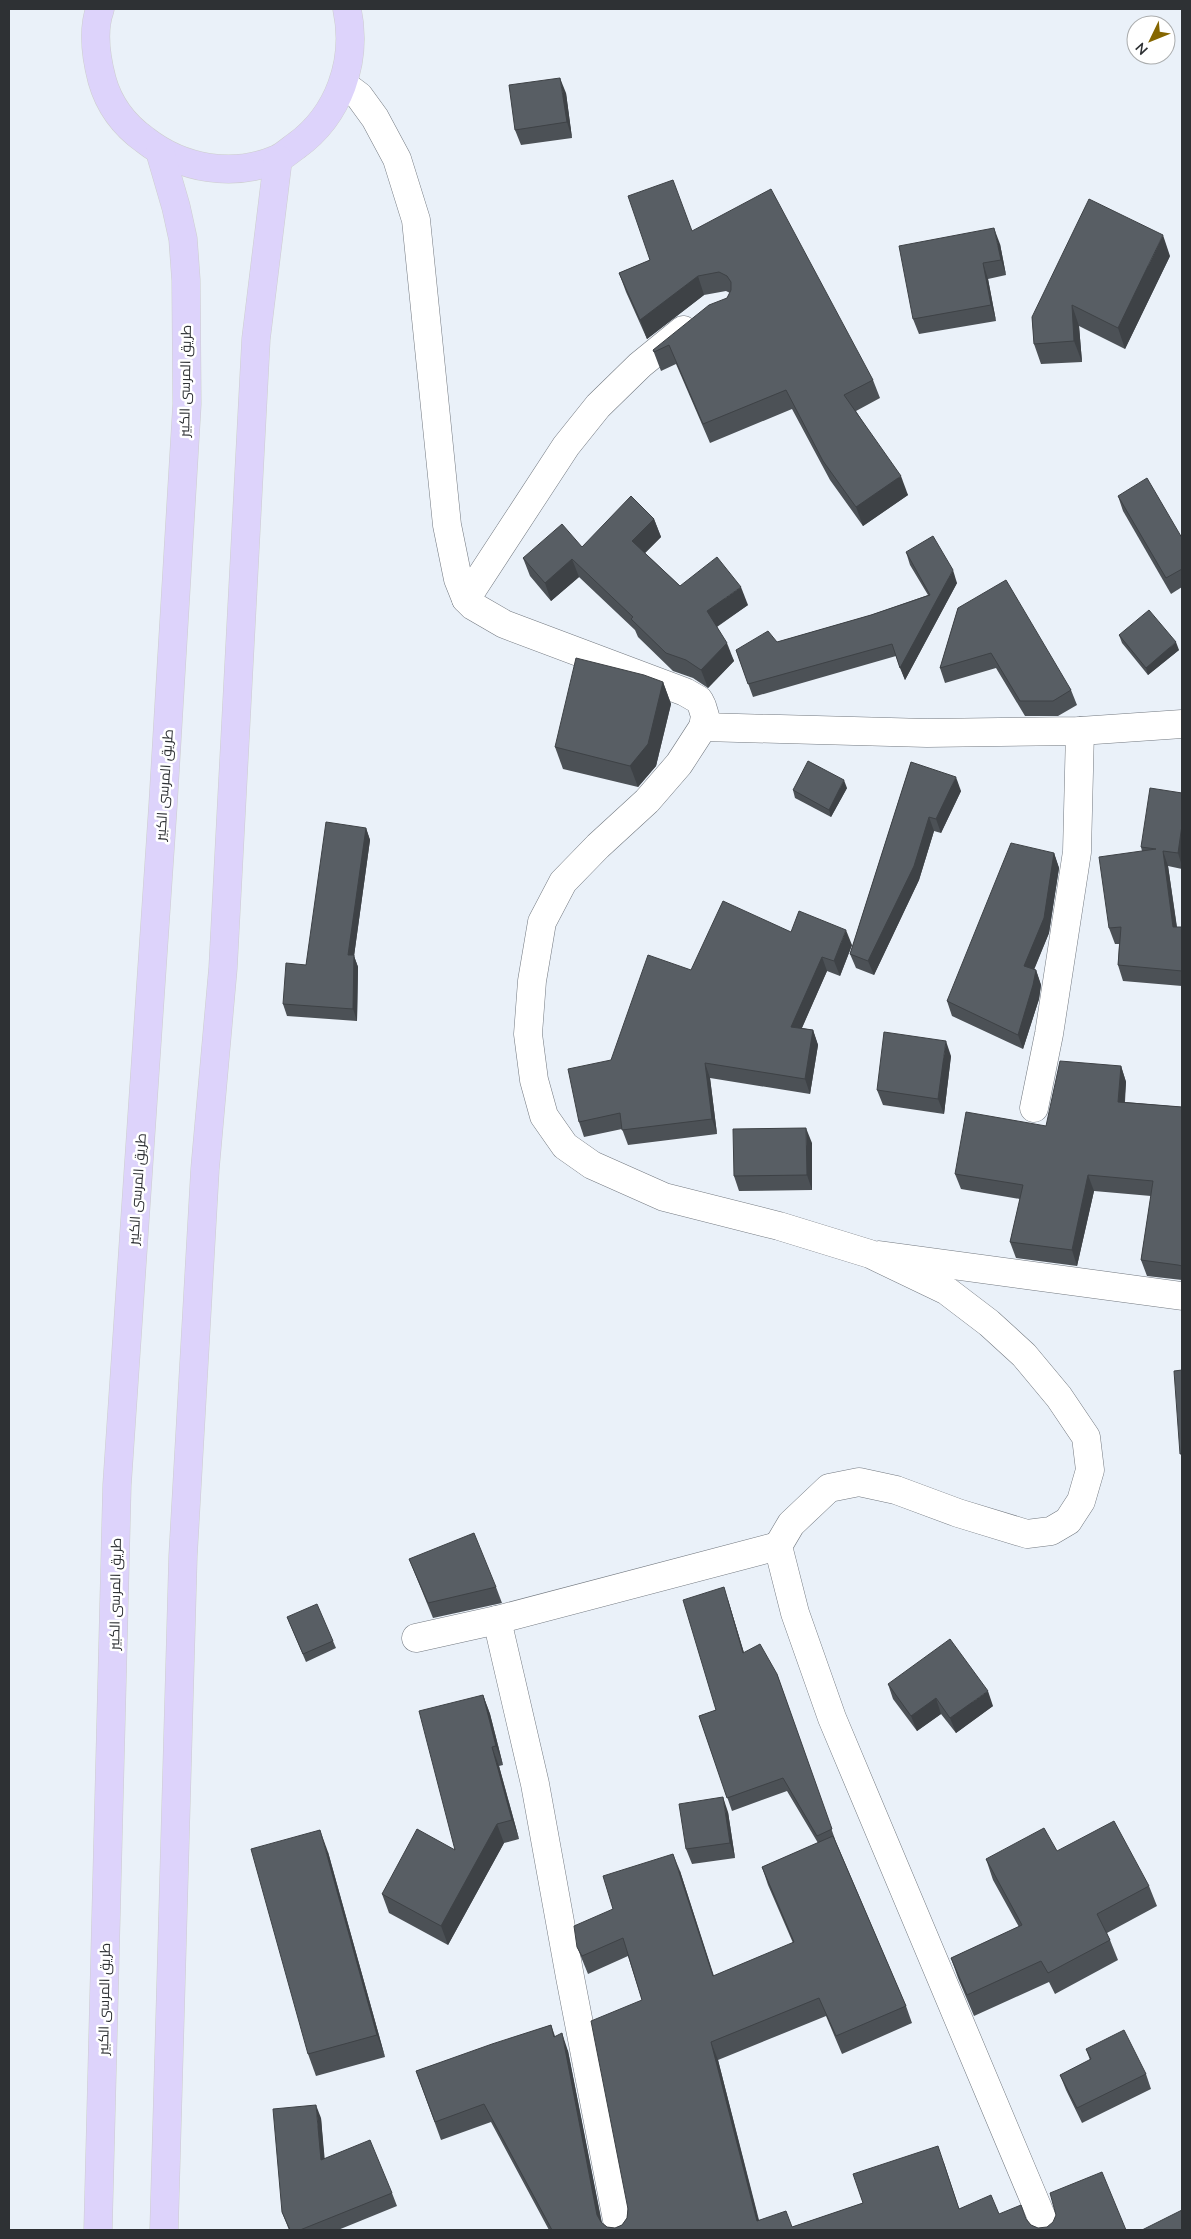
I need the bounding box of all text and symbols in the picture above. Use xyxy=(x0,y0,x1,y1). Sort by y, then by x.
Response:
north arrow xyxy=(1126,15,1176,65)
text: N xyxy=(1131,38,1152,59)
street label: طريق المرسى الكبير xyxy=(175,325,196,438)
street label: طريق المرسى الكبير xyxy=(151,728,178,843)
street label: طريق المرسى الكبير xyxy=(124,1132,151,1247)
street label: طريق المرسى الكبير xyxy=(105,1538,126,1651)
street label: طريق المرسى الكبير xyxy=(94,1943,115,2056)

